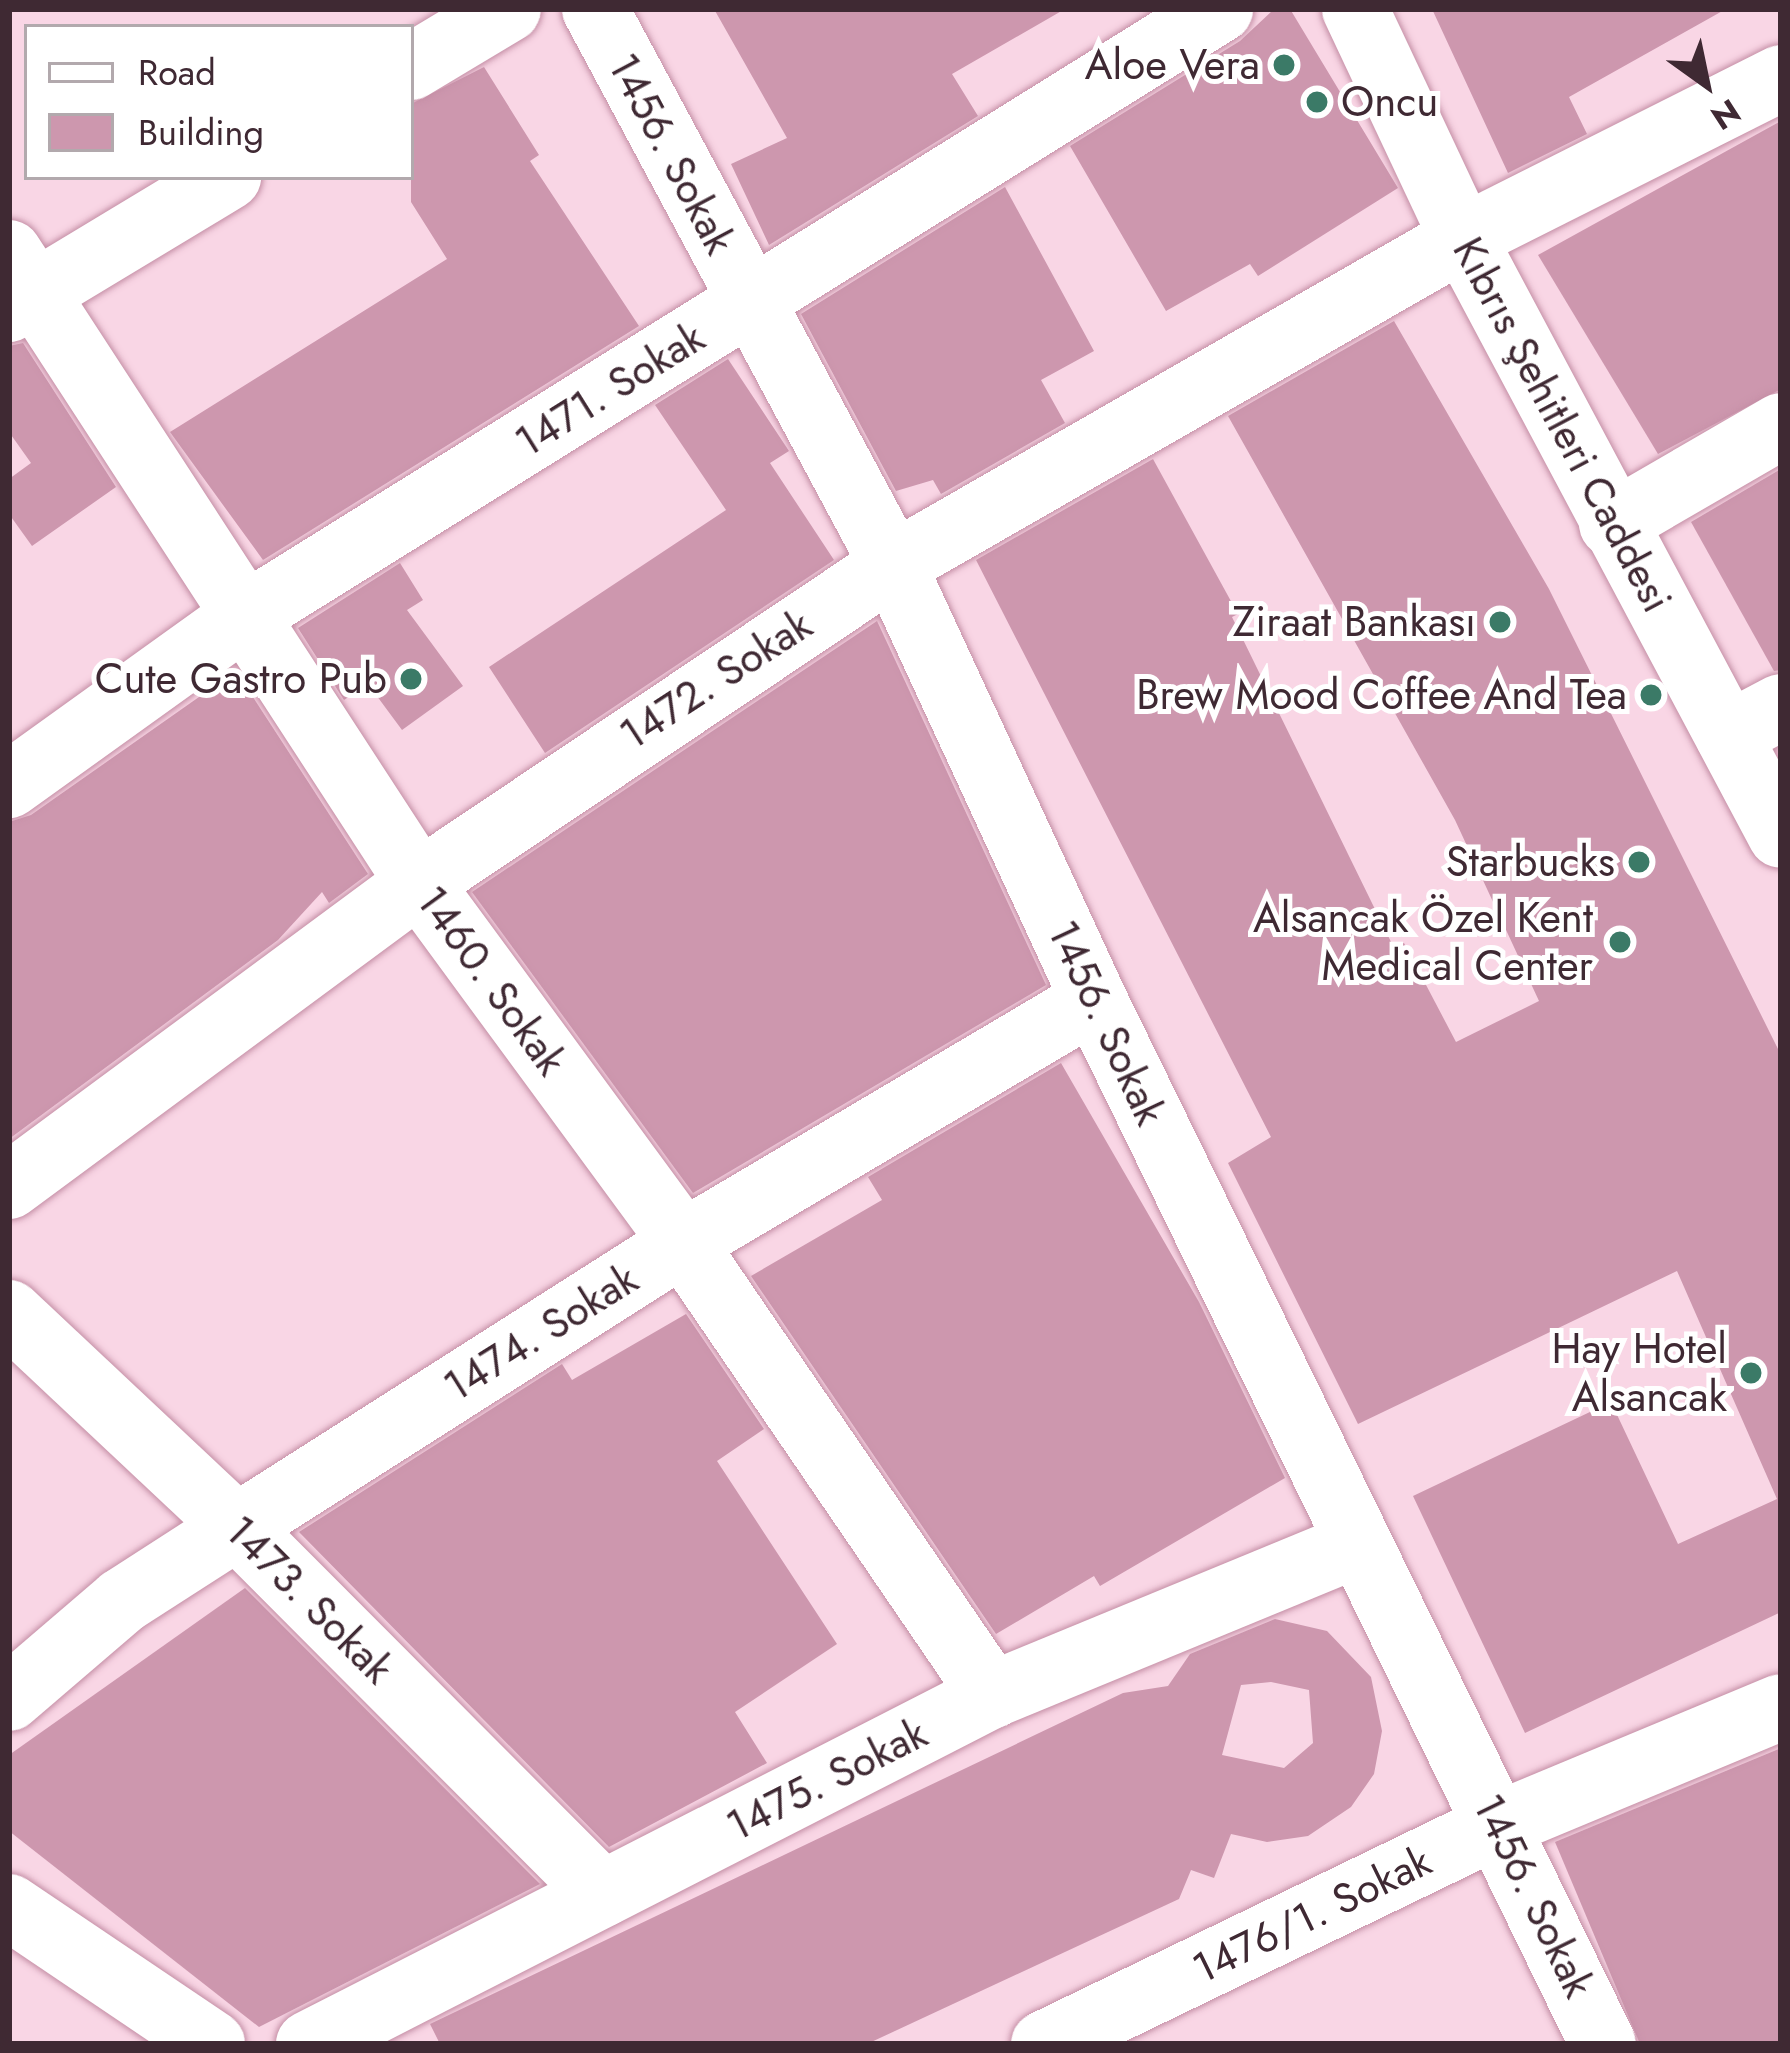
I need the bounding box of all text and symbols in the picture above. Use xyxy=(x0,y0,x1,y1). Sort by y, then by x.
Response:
legend xyxy=(24,24,414,180)
north arrow xyxy=(1646,24,1766,144)
place label: Aloe Vera xyxy=(1085,40,1260,90)
street label: 1456. Sokak xyxy=(597,45,745,263)
text: Road xyxy=(138,46,216,98)
marker: Aloe Vera xyxy=(1271,52,1297,78)
place label: Oncu xyxy=(1341,77,1438,127)
text: N xyxy=(1702,88,1750,141)
marker: Oncu xyxy=(1304,89,1330,115)
text: Building xyxy=(138,106,264,158)
street label: Kıbrıs Şehitleri Caddesi xyxy=(1442,229,1682,621)
street label: 1471. Sokak xyxy=(506,312,714,468)
place label: Ziraat Bankası xyxy=(1232,597,1476,647)
street label: 1472. Sokak xyxy=(611,600,821,760)
marker: Ziraat Bankası xyxy=(1487,609,1513,635)
place label: Cute Gastro Pub xyxy=(95,654,387,704)
marker: Cute Gastro Pub xyxy=(398,666,424,692)
place label: Brew Mood Coffee And Tea xyxy=(1136,670,1627,720)
marker: Brew Mood Coffee And Tea xyxy=(1638,682,1664,708)
place label: Starbucks xyxy=(1446,837,1615,887)
marker: Starbucks xyxy=(1626,849,1652,875)
street label: 1460. Sokak xyxy=(406,877,576,1085)
place label: Alsancak Özel Kent Medical Center xyxy=(1253,893,1593,992)
street label: 1456. Sokak xyxy=(1037,913,1175,1133)
marker: Alsancak Özel Kent Medical Center xyxy=(1604,926,1636,958)
street label: 1474. Sokak xyxy=(435,1254,647,1412)
place label: Hay Hotel Alsancak xyxy=(1552,1324,1727,1422)
marker: Hay Hotel Alsancak xyxy=(1738,1360,1764,1386)
street label: 1473. Sokak xyxy=(215,1506,403,1694)
street label: 1475. Sokak xyxy=(719,1708,935,1852)
street label: 1456. Sokak xyxy=(1462,1786,1604,2006)
street label: 1476/1. Sokak xyxy=(1185,1836,1439,1994)

